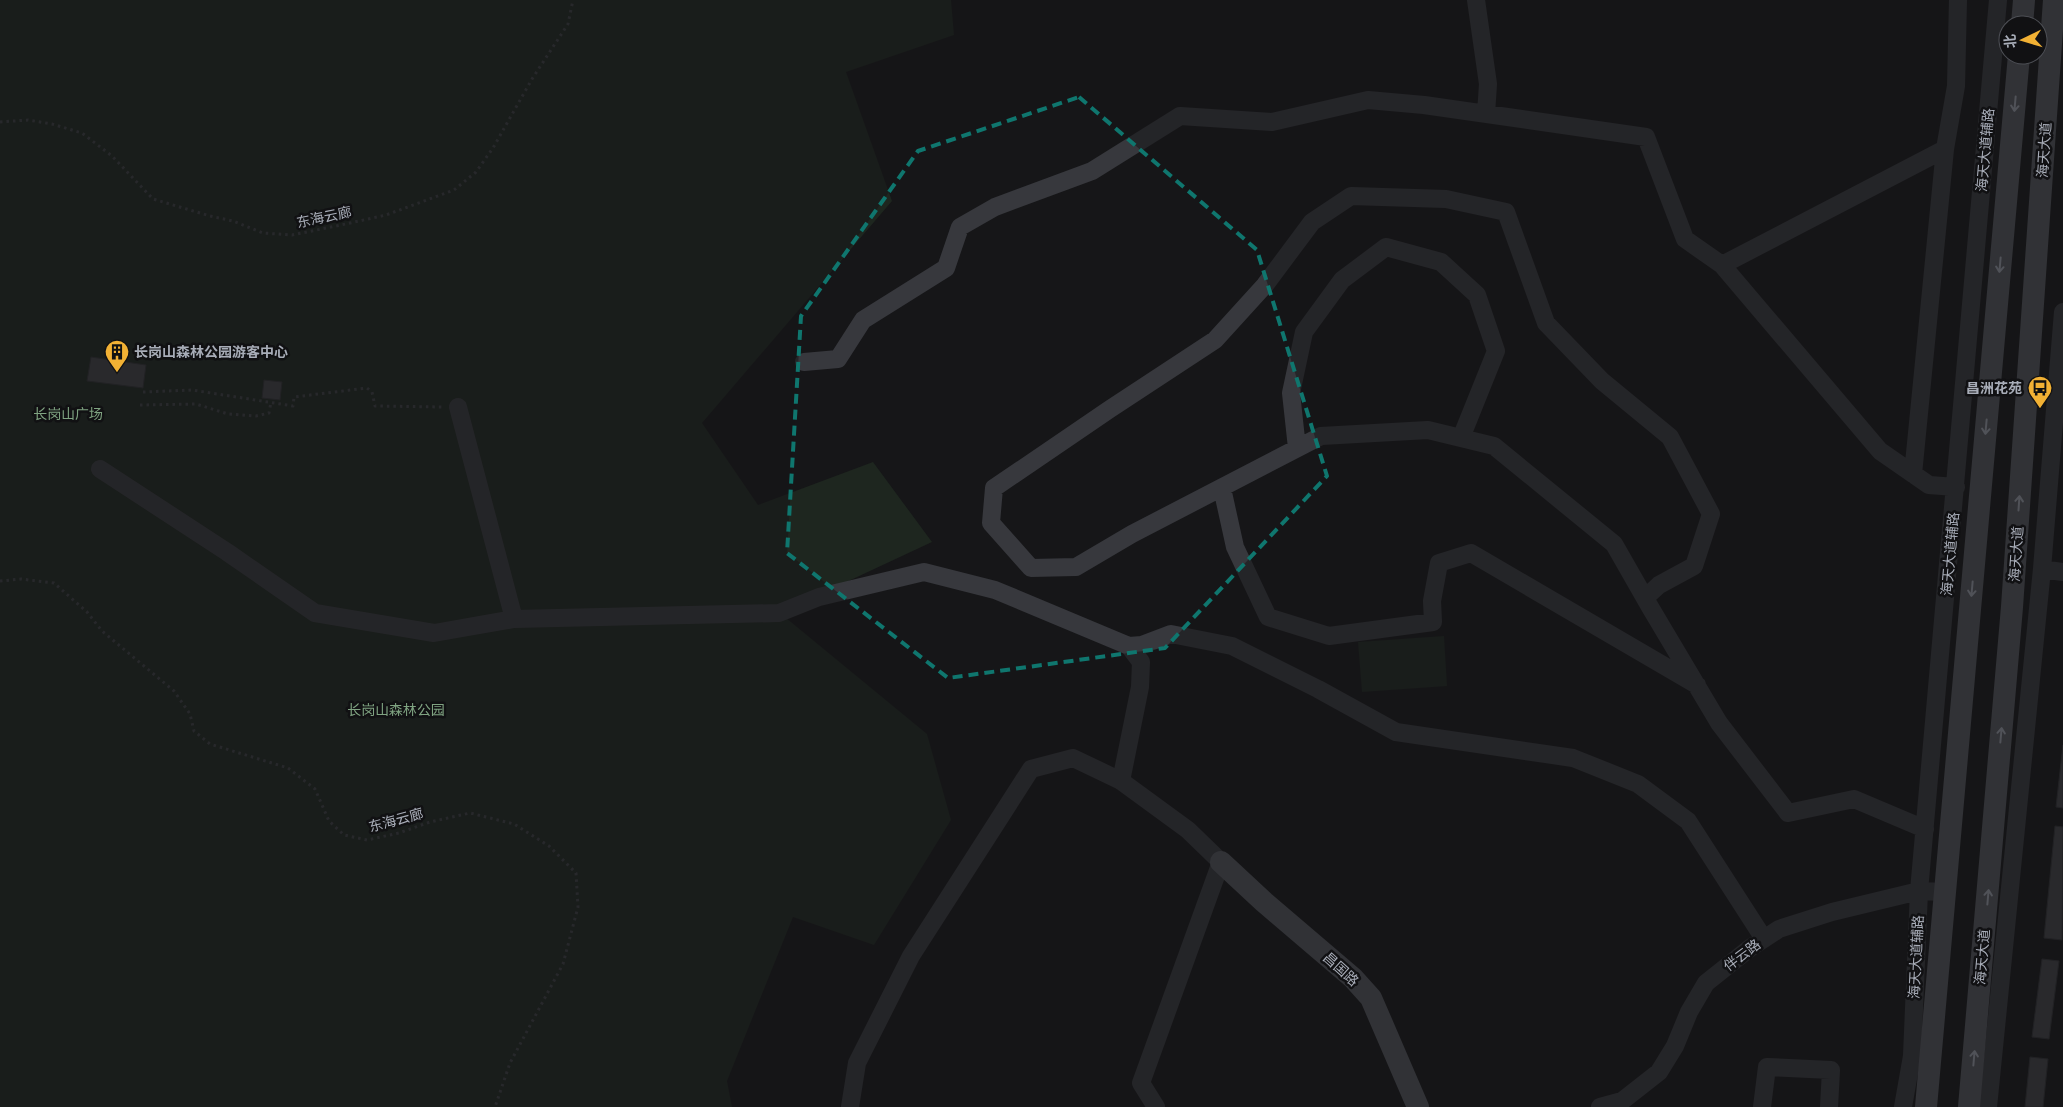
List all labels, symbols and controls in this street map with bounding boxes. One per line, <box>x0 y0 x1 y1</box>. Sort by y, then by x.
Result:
north arrow <box>1998 15 2048 65</box>
text: 北 <box>2000 33 2020 49</box>
one-way arrow <box>2010 95 2019 111</box>
street label: 海天大道辅路 <box>1972 107 1998 193</box>
street label: 海天大道 <box>2033 121 2055 179</box>
street label: 东海云廊 <box>295 202 353 232</box>
one-way arrow <box>1996 257 2005 273</box>
building icon: 长岗山森林公园游客中心 <box>104 339 130 373</box>
place label: 长岗山森林公园游客中心 <box>134 343 288 361</box>
bus stop icon: 昌洲花苑 <box>2027 375 2053 409</box>
place label: 昌洲花苑 <box>1966 379 2022 397</box>
park label: 长岗山广场 <box>33 405 103 423</box>
one-way arrow <box>1981 419 1991 435</box>
one-way arrow <box>2015 495 2024 511</box>
street label: 海天大道辅路 <box>1937 511 1963 597</box>
street label: 海天大道 <box>2005 525 2027 583</box>
one-way arrow <box>1967 581 1976 597</box>
park label: 长岗山森林公园 <box>347 701 445 719</box>
one-way arrow <box>1997 727 2006 743</box>
street label: 东海云廊 <box>367 804 425 836</box>
one-way arrow <box>1983 889 1992 905</box>
street label: 海天大道辅路 <box>1905 915 1927 999</box>
street label: 海天大道 <box>1971 928 1993 986</box>
street label: 伴云路 <box>1720 935 1764 975</box>
street label: 昌国路 <box>1319 948 1363 990</box>
one-way arrow <box>1969 1051 1979 1067</box>

